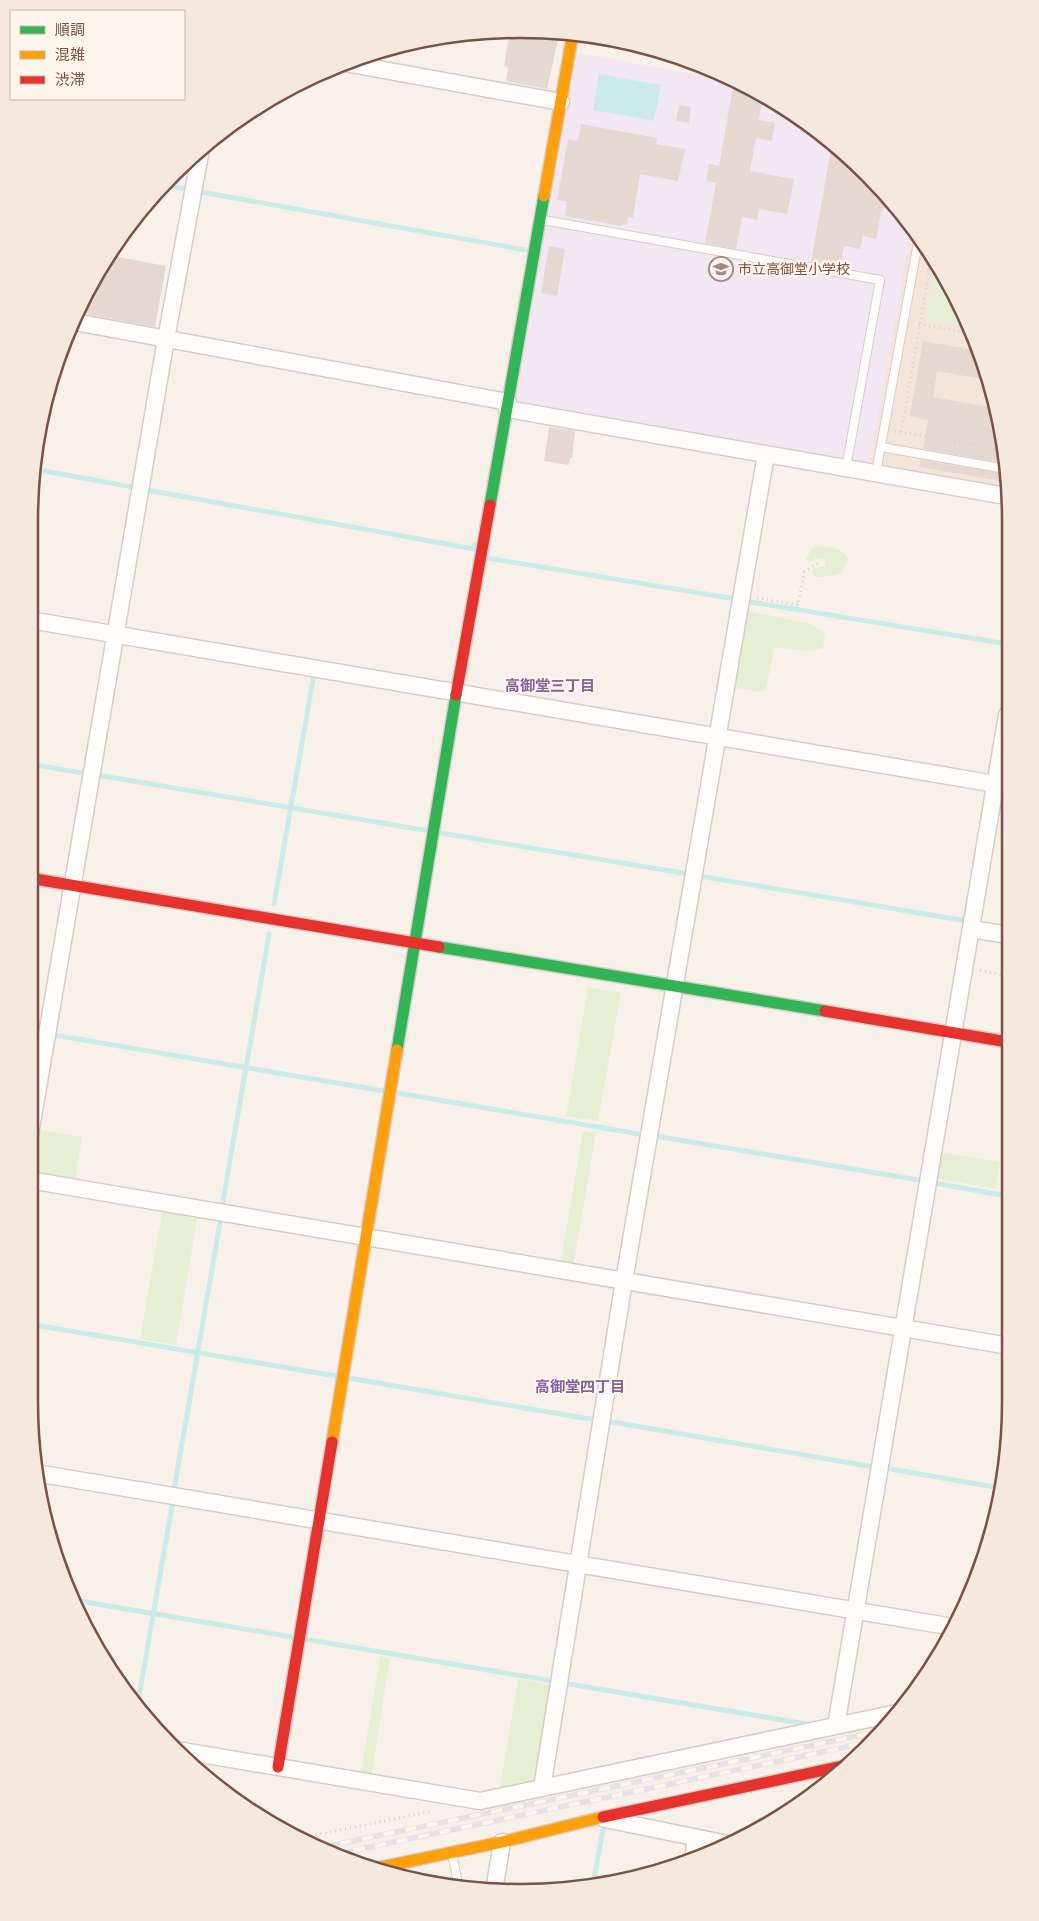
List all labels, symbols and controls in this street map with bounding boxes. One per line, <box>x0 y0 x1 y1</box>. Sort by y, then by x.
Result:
legend <box>10 10 185 100</box>
text: 順調 <box>55 21 85 39</box>
text: 混雑 <box>55 46 85 64</box>
text: 渋滞 <box>55 71 85 89</box>
school or university icon: 市立高御堂小学校 <box>708 256 734 282</box>
place label: 市立高御堂小学校 <box>738 261 850 278</box>
district label: 高御堂三丁目 <box>505 677 595 695</box>
district label: 高御堂四丁目 <box>535 1378 625 1396</box>

